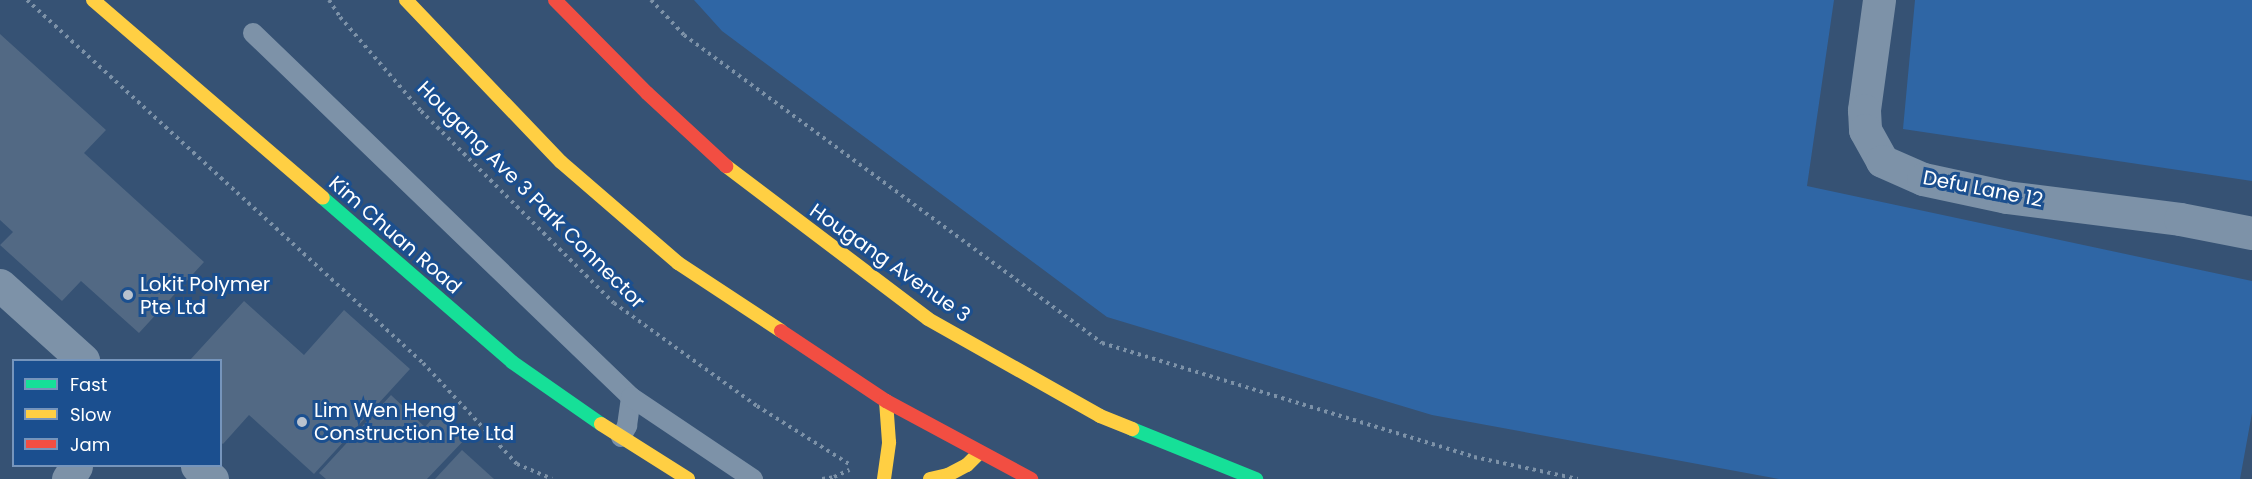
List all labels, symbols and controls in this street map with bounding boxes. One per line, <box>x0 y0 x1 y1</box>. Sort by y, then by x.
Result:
street label: Hougang Ave 3 Park Connector <box>412 76 650 314</box>
street label: Defu Lane 12 <box>1921 166 2045 212</box>
street label: Kim Chuan Road <box>324 171 466 299</box>
street label: Hougang Avenue 3 <box>805 199 975 327</box>
place label: Lokit Polymer Pte Ltd <box>140 272 270 319</box>
marker: Lokit Polymer Pte Ltd <box>121 288 135 302</box>
legend <box>12 359 222 467</box>
text: Fast <box>70 372 107 397</box>
place label: Lim Wen Heng Construction Pte Ltd <box>314 398 514 445</box>
text: Slow <box>70 402 111 427</box>
marker: Lim Wen Heng Construction Pte Ltd <box>295 415 309 429</box>
text: Jam <box>70 432 110 457</box>

